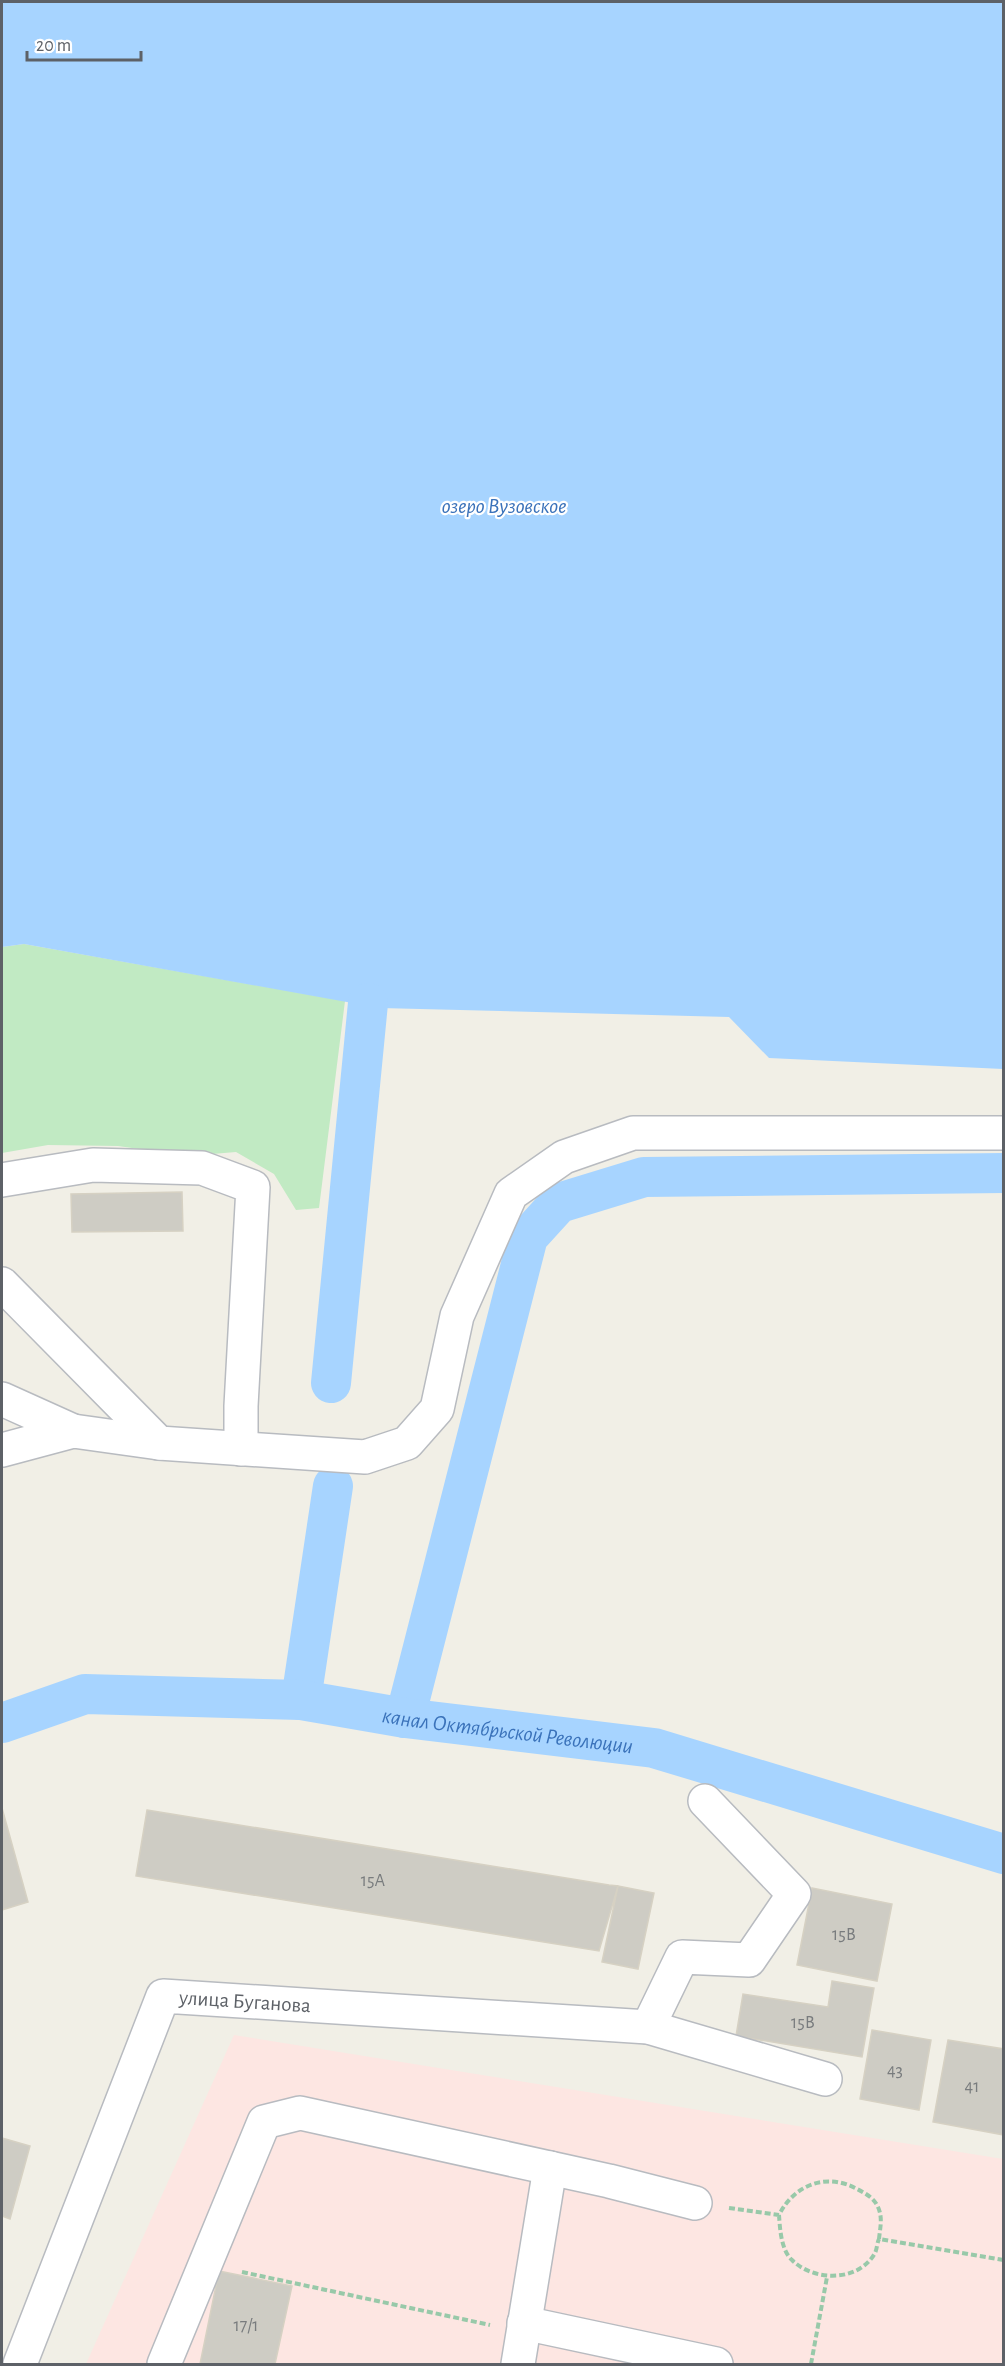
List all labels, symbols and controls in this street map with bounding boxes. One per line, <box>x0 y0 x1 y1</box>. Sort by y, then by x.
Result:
scale bar <box>27 24 141 62</box>
text: 20 m <box>36 37 71 55</box>
water label: озеро Вузовское <box>442 495 566 518</box>
water label: канал Октябрьской Революции <box>381 1704 634 1757</box>
house number: 15А <box>361 1872 386 1890</box>
house number: 15В <box>832 1926 856 1944</box>
street label: улица Буганова <box>178 1987 312 2016</box>
house number: 15В <box>791 2014 815 2032</box>
house number: 43 <box>887 2062 903 2080</box>
house number: 41 <box>965 2078 979 2096</box>
house number: 17/1 <box>233 2317 259 2335</box>

